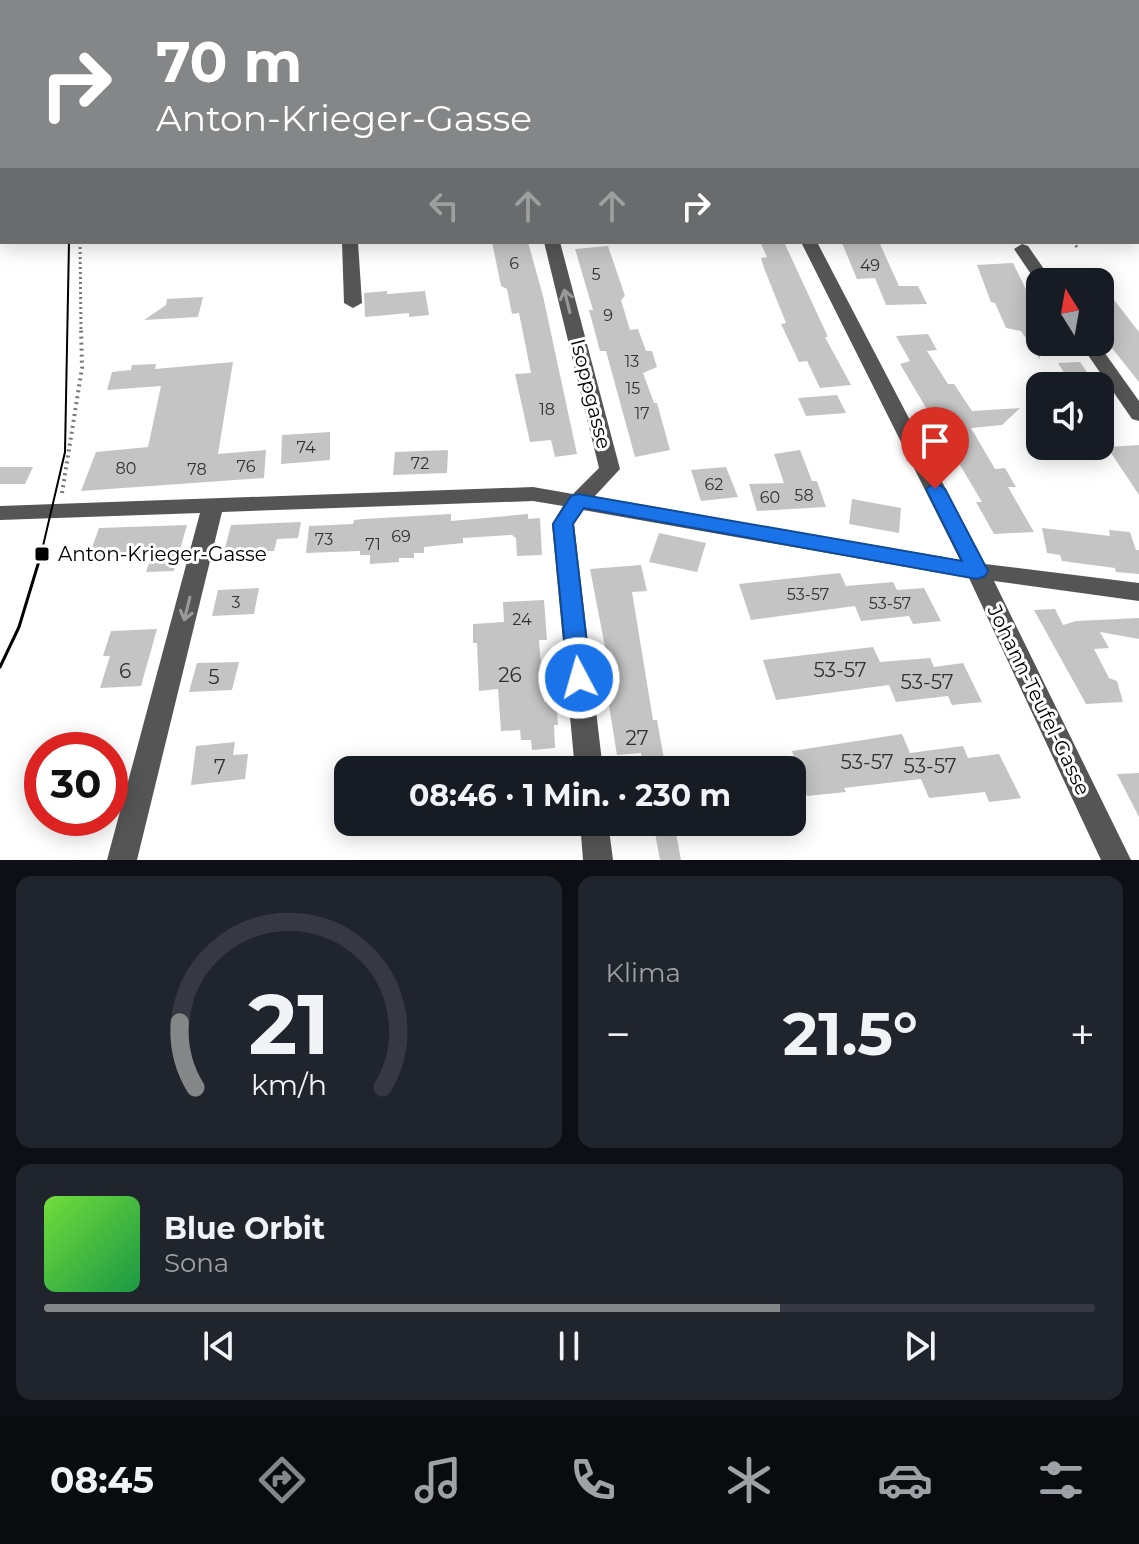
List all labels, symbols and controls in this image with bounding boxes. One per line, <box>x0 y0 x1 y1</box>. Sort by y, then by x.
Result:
text: 70 m <box>156 28 302 96</box>
icon: right <box>24 32 128 136</box>
text: Anton-Krieger-Gasse <box>156 96 532 140</box>
icon: left <box>422 184 466 228</box>
icon: ahead <box>506 184 550 228</box>
icon: ahead <box>590 184 634 228</box>
icon: right <box>674 184 718 228</box>
house number: 6 <box>509 254 519 273</box>
house number: 49 <box>860 256 880 275</box>
house number: 5 <box>591 265 601 284</box>
north arrow <box>1026 268 1114 356</box>
map controls <box>1026 268 1114 460</box>
one-way arrow <box>558 289 573 315</box>
house number: 9 <box>603 306 613 325</box>
street label: Isoppgasse <box>566 336 616 452</box>
house number: 13 <box>625 352 639 371</box>
button: sound <box>1026 372 1114 460</box>
house number: 15 <box>626 379 640 398</box>
house number: 18 <box>539 400 555 419</box>
house number: 17 <box>634 404 650 423</box>
pin <box>901 407 969 489</box>
icon: arrive <box>913 419 957 463</box>
house number: 74 <box>297 438 316 457</box>
house number: 72 <box>411 454 429 473</box>
house number: 76 <box>237 457 256 476</box>
house number: 80 <box>116 459 136 478</box>
house number: 78 <box>187 460 207 479</box>
house number: 62 <box>705 475 723 494</box>
house number: 58 <box>794 486 814 505</box>
house number: 60 <box>760 488 780 507</box>
house number: 69 <box>391 527 411 546</box>
house number: 73 <box>315 530 333 549</box>
house number: 71 <box>365 535 381 554</box>
place label: Anton-Krieger-Gasse <box>58 542 267 566</box>
marker: Anton-Krieger-Gasse <box>33 545 51 563</box>
house number: 53-57 <box>787 585 829 604</box>
house number: 3 <box>231 593 241 612</box>
house number: 53-57 <box>869 594 911 613</box>
one-way arrow <box>178 596 193 621</box>
street label: Johann-Teufel-Gasse <box>982 600 1095 799</box>
house number: 24 <box>512 610 532 629</box>
position arrow <box>537 636 621 720</box>
house number: 53-57 <box>814 658 866 682</box>
house number: 6 <box>119 659 131 683</box>
house number: 26 <box>498 663 522 687</box>
house number: 5 <box>208 665 220 689</box>
house number: 53-57 <box>901 670 953 694</box>
house number: 27 <box>625 726 649 750</box>
speed limit sign: 30 <box>24 732 128 836</box>
house number: 53-57 <box>841 750 893 774</box>
house number: 53-57 <box>904 754 956 778</box>
house number: 7 <box>214 755 226 779</box>
text: 08:46 · 1 Min. · 230 m <box>409 777 731 814</box>
text: Klima <box>606 957 681 989</box>
text: 21 <box>248 973 330 1075</box>
text: 21.5° <box>783 997 918 1070</box>
text: − <box>606 1007 631 1061</box>
text: + <box>1070 1007 1095 1061</box>
text: km/h <box>251 1067 327 1102</box>
text: Blue Orbit <box>164 1210 325 1247</box>
text: Sona <box>164 1247 229 1279</box>
icon: previous <box>197 1324 241 1368</box>
icon: pause <box>547 1324 591 1368</box>
icon: next <box>898 1324 942 1368</box>
icon: directions <box>254 1452 310 1508</box>
icon: music <box>410 1452 466 1508</box>
icon: phone <box>565 1452 621 1508</box>
icon: climate <box>721 1452 777 1508</box>
icon: car <box>877 1452 933 1508</box>
icon: filters <box>1033 1452 1089 1508</box>
text: 08:45 <box>50 1458 154 1502</box>

